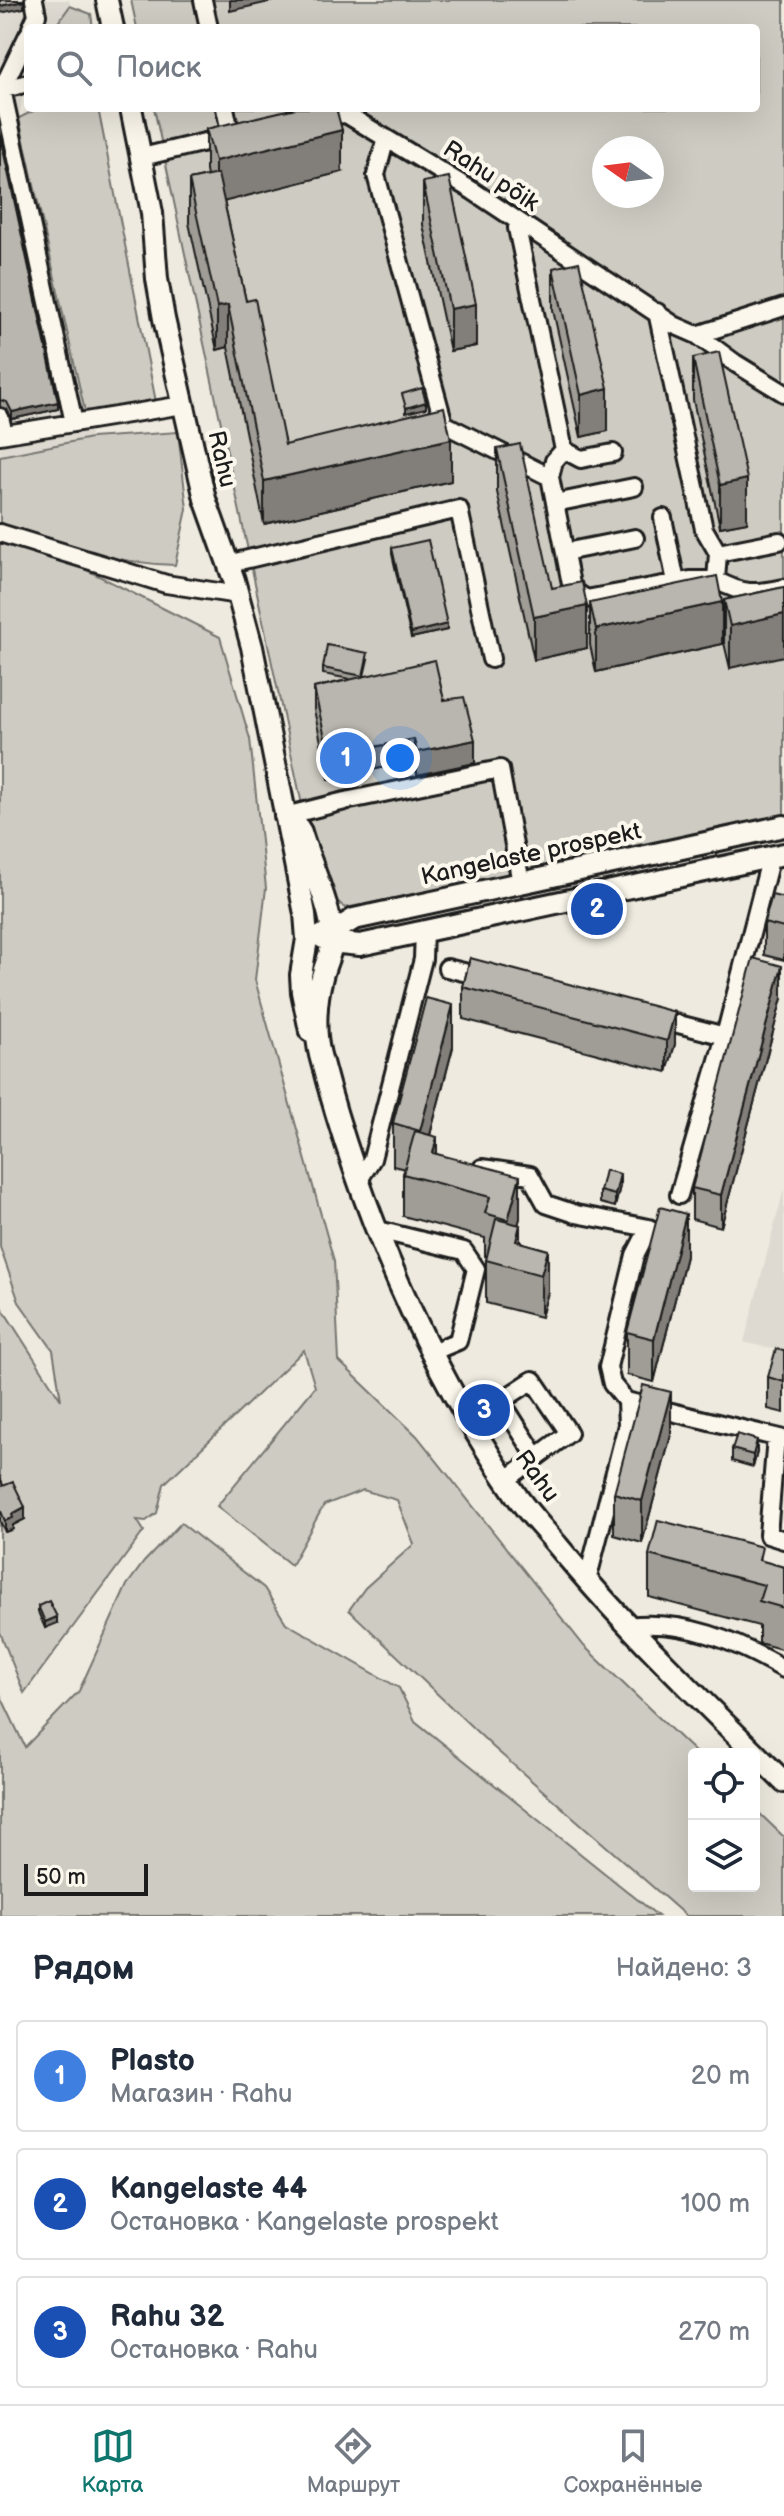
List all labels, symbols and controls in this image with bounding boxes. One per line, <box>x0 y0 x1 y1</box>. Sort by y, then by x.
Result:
search box <box>24 24 760 112</box>
icon: search <box>52 46 96 90</box>
text: Поиск <box>116 50 202 86</box>
street label: Rahu põik <box>438 134 545 218</box>
north arrow <box>592 136 664 208</box>
street label: Rahu <box>201 428 243 490</box>
pin: 1 <box>320 728 372 788</box>
your location <box>380 738 420 778</box>
street label: Kangelaste prospekt <box>418 816 644 891</box>
pin: 2 <box>571 879 623 939</box>
pin: 3 <box>458 1380 510 1440</box>
street label: Rahu <box>508 1444 566 1508</box>
map controls <box>688 1748 760 1892</box>
button: locate <box>688 1748 760 1820</box>
button: layers <box>688 1820 760 1892</box>
scale bar <box>24 1860 148 1896</box>
text: 50 m <box>36 1864 86 1891</box>
text: Рядом <box>32 1948 134 1989</box>
text: Найдено: 3 <box>616 1953 752 1984</box>
text: Plasto <box>110 2043 195 2079</box>
text: 1 <box>55 2061 65 2092</box>
text: 20 m <box>691 2061 750 2092</box>
text: Магазин · Rahu <box>110 2079 293 2110</box>
text: Kangelaste 44 <box>110 2171 307 2207</box>
text: 2 <box>52 2189 68 2220</box>
text: 100 m <box>681 2189 750 2220</box>
text: Остановка · Kangelaste prospekt <box>110 2207 499 2238</box>
text: Rahu 32 <box>110 2299 224 2335</box>
text: 3 <box>52 2317 68 2348</box>
text: 270 m <box>678 2317 750 2348</box>
text: Остановка · Rahu <box>110 2335 318 2366</box>
tab: Карта <box>82 2424 144 2499</box>
tab: Маршрут <box>307 2424 400 2499</box>
tab: Сохранённые <box>563 2424 702 2499</box>

